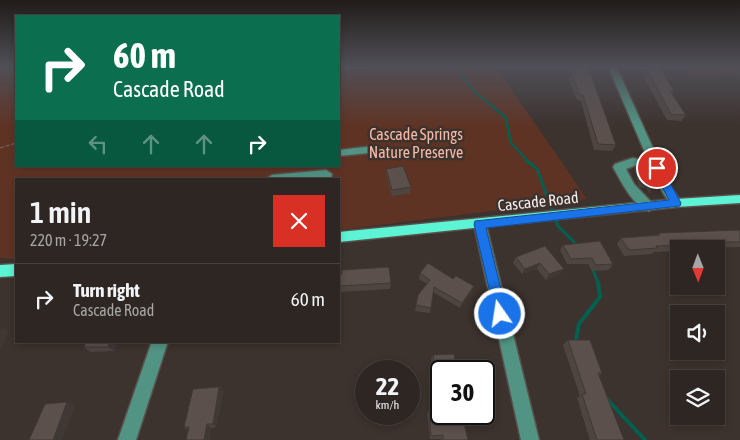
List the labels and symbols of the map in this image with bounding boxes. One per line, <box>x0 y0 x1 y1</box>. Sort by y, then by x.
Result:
park label: Cascade Springs Nature Preserve <box>369 125 463 161</box>
pin <box>636 147 678 189</box>
street label: Cascade Road <box>497 188 579 214</box>
north arrow <box>670 240 725 295</box>
position arrow <box>473 287 525 339</box>
speed limit sign: 30 <box>430 360 495 425</box>

